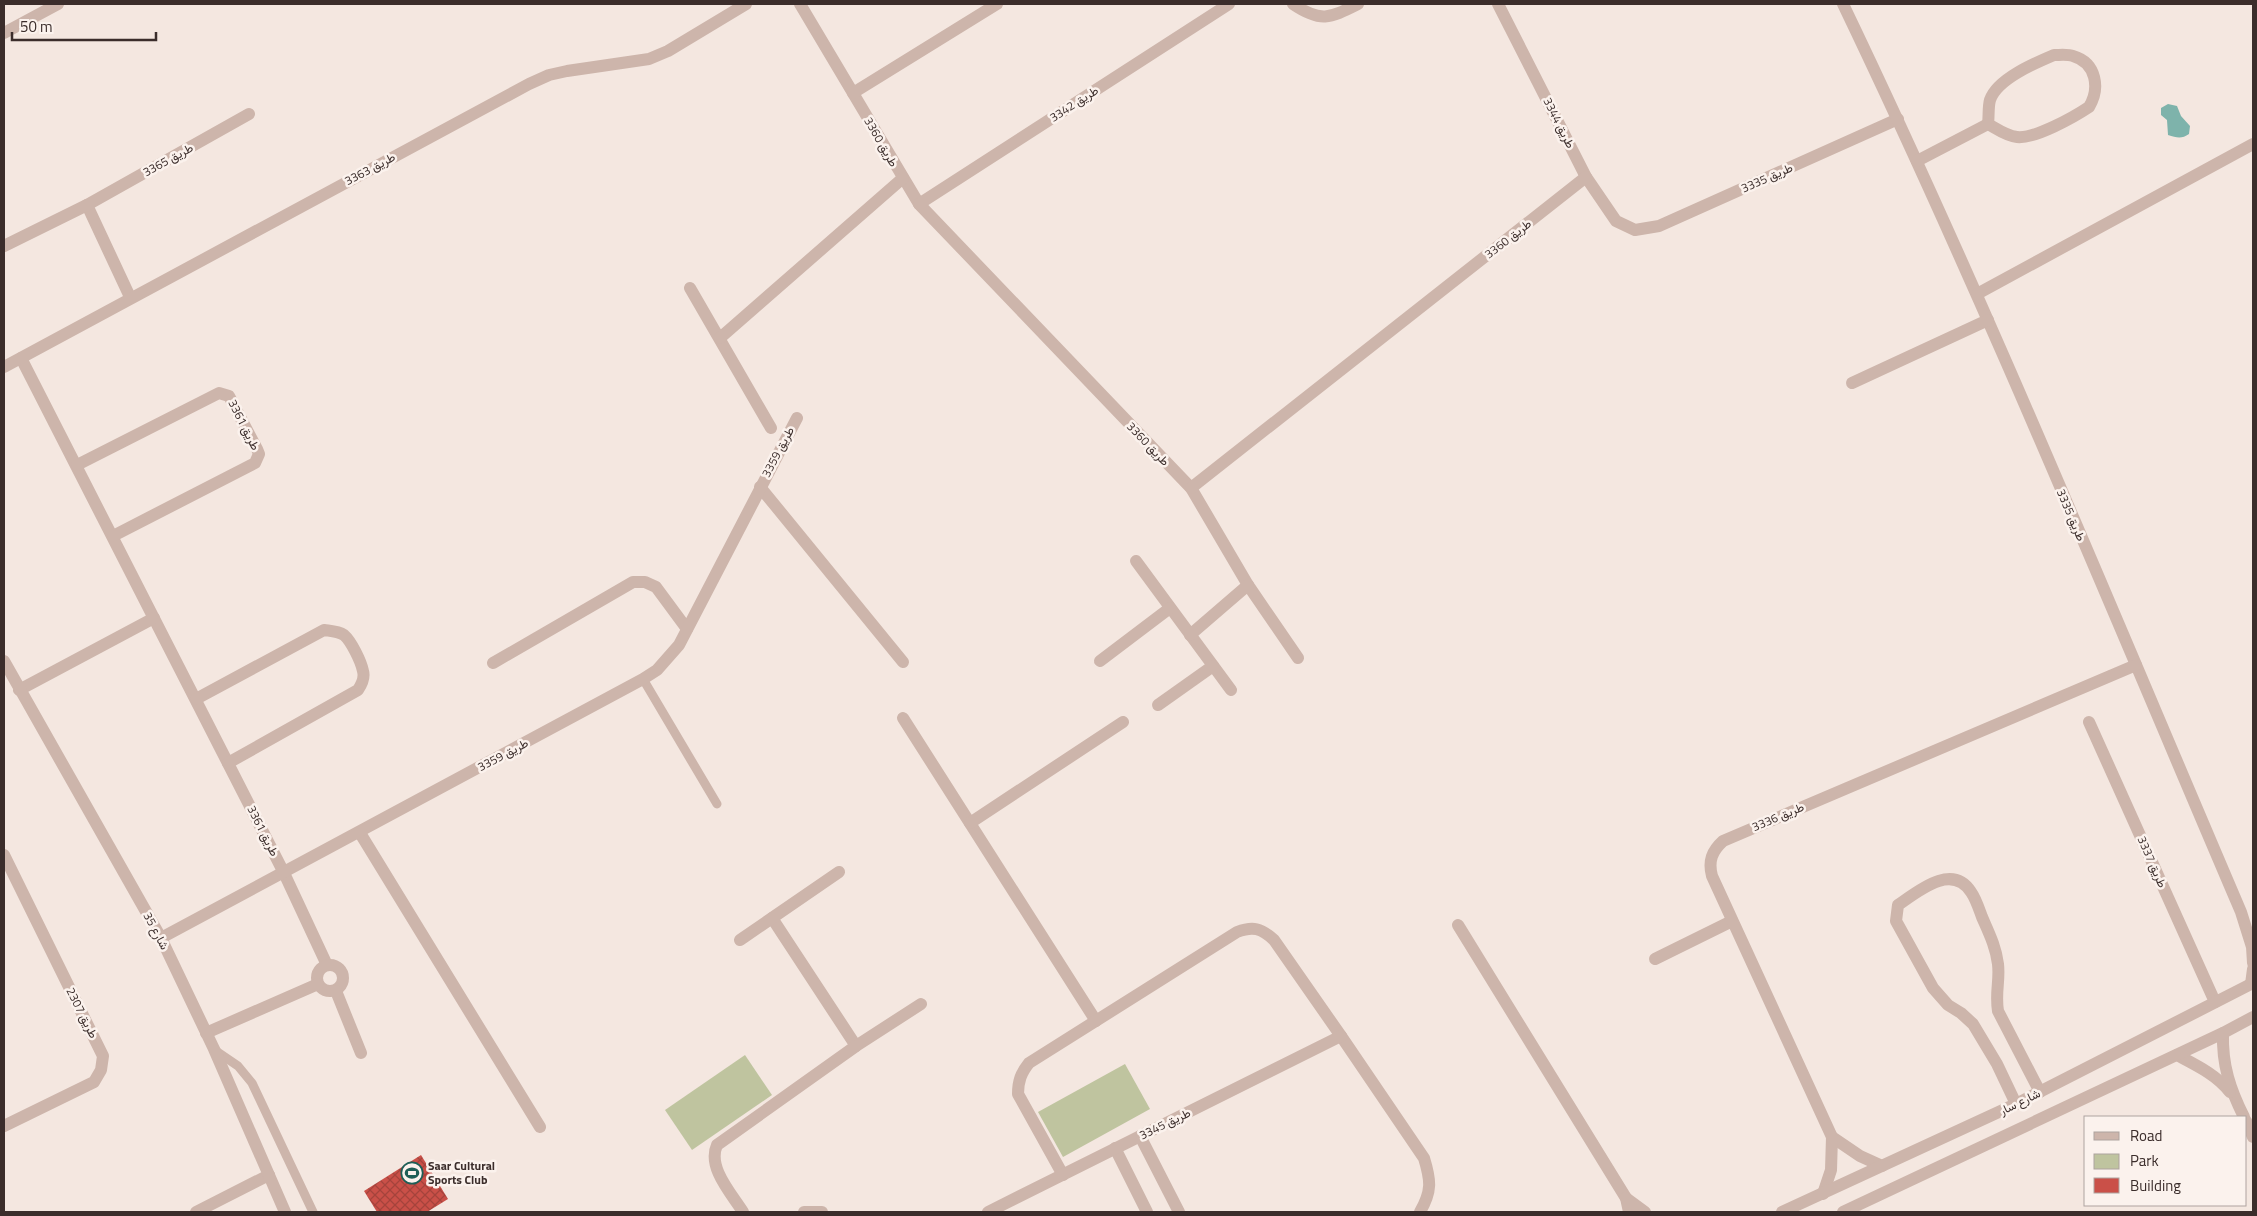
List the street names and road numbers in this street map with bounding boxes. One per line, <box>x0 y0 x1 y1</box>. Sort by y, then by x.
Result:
street label: طريق 3342 <box>1045 81 1102 127</box>
street label: طريق 3344 <box>1538 94 1580 152</box>
street label: طريق 3360 <box>859 113 903 170</box>
street label: طريق 3365 <box>139 138 197 181</box>
street label: طريق 3363 <box>341 147 399 190</box>
street label: طريق 3335 <box>1738 158 1796 197</box>
street label: طريق 3360 <box>1480 214 1535 263</box>
street label: طريق 3361 <box>223 396 265 454</box>
street label: طريق 3360 <box>1122 417 1174 470</box>
street label: طريق 3359 <box>756 423 799 480</box>
street label: طريق 3335 <box>2052 486 2091 544</box>
street label: طريق 3359 <box>474 733 532 776</box>
street label: طريق 3336 <box>1749 797 1807 836</box>
street label: طريق 3361 <box>242 802 284 860</box>
street label: طريق 3337 <box>2133 833 2172 891</box>
street label: شارع 35 <box>139 909 174 953</box>
street label: طريق 2307 <box>61 984 103 1042</box>
street label: شارع سار <box>1995 1083 2043 1120</box>
street label: طريق 3345 <box>1136 1103 1194 1144</box>

